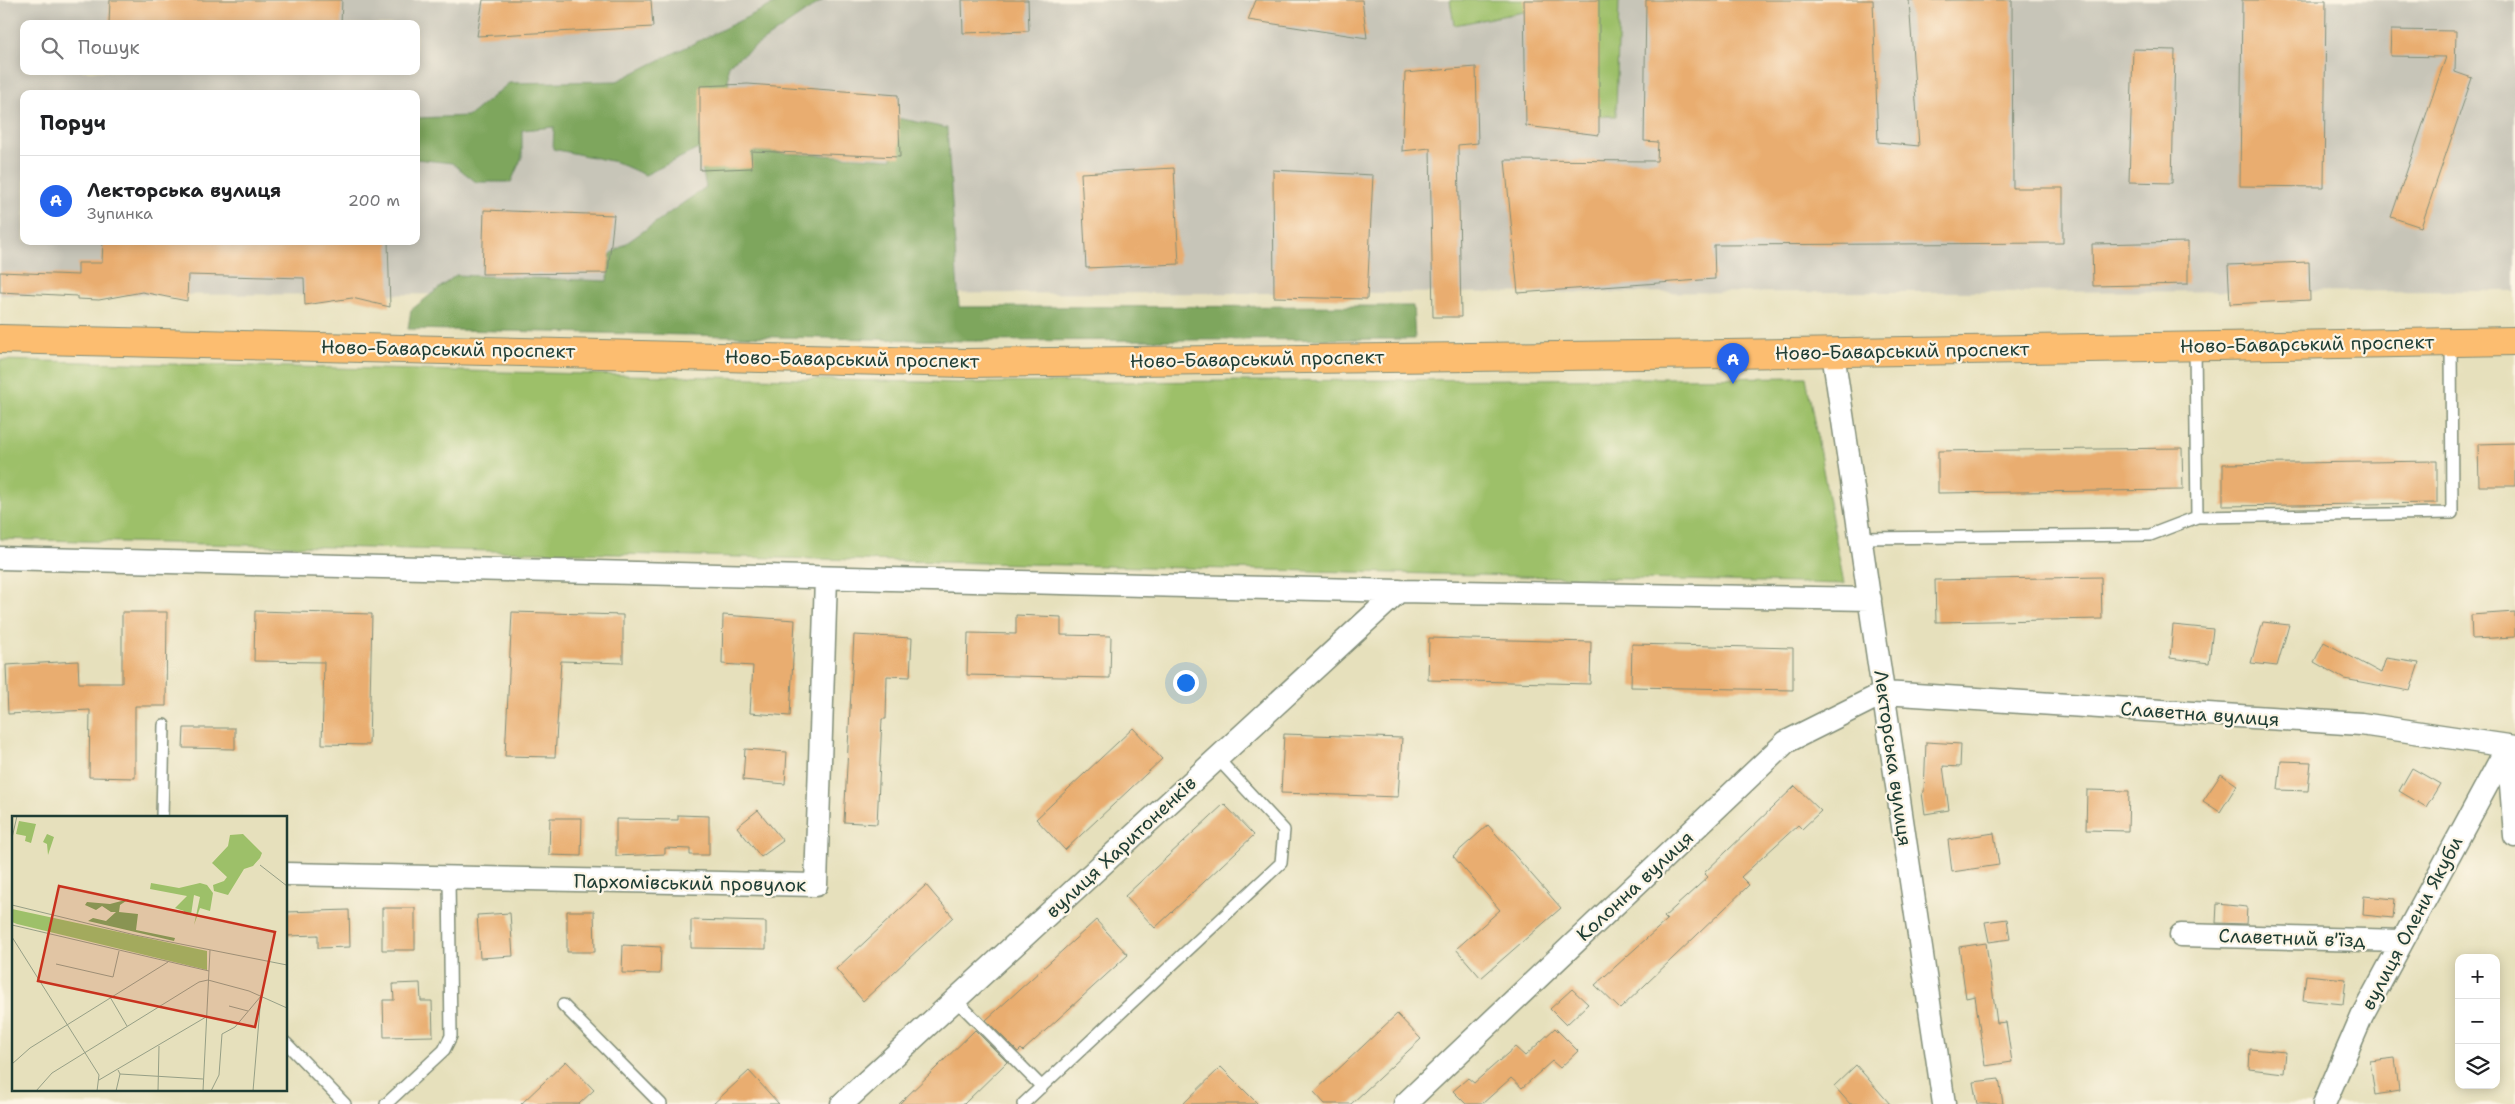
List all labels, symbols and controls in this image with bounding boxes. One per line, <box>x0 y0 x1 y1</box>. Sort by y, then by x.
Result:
search box <box>20 20 420 75</box>
icon: search <box>38 34 66 62</box>
text: Пошук <box>78 35 140 60</box>
text: Поруч <box>40 109 106 137</box>
text: Лекторська вулиця <box>87 178 281 203</box>
text: A <box>50 190 62 211</box>
text: 200 m <box>348 190 400 211</box>
text: Зупинка <box>87 203 153 224</box>
street label: Ново-Баварський проспект <box>2180 329 2435 359</box>
street label: Ново-Баварський проспект <box>321 334 576 364</box>
street label: Ново-Баварський проспект <box>1775 336 2030 366</box>
pin: A <box>1717 343 1749 384</box>
street label: Ново-Баварський проспект <box>725 344 980 374</box>
street label: Ново-Баварський проспект <box>1130 344 1385 374</box>
street label: Лекторська вулиця <box>1868 668 1918 848</box>
your location <box>1173 670 1199 696</box>
street label: Славетна вулиця <box>2120 696 2280 732</box>
street label: вулиця Харитоненків <box>1040 771 1202 923</box>
inset map <box>12 816 288 1092</box>
street label: Колонна вулиця <box>1571 825 1699 947</box>
street label: вулиця Олени Якуби <box>2356 832 2468 1014</box>
street label: Пархомівський провулок <box>574 868 806 898</box>
street label: Славетний в'їзд <box>2218 923 2366 953</box>
map controls <box>2455 954 2500 1089</box>
button: + <box>2455 954 2500 999</box>
button: − <box>2455 999 2500 1044</box>
button: layers <box>2455 1044 2500 1089</box>

